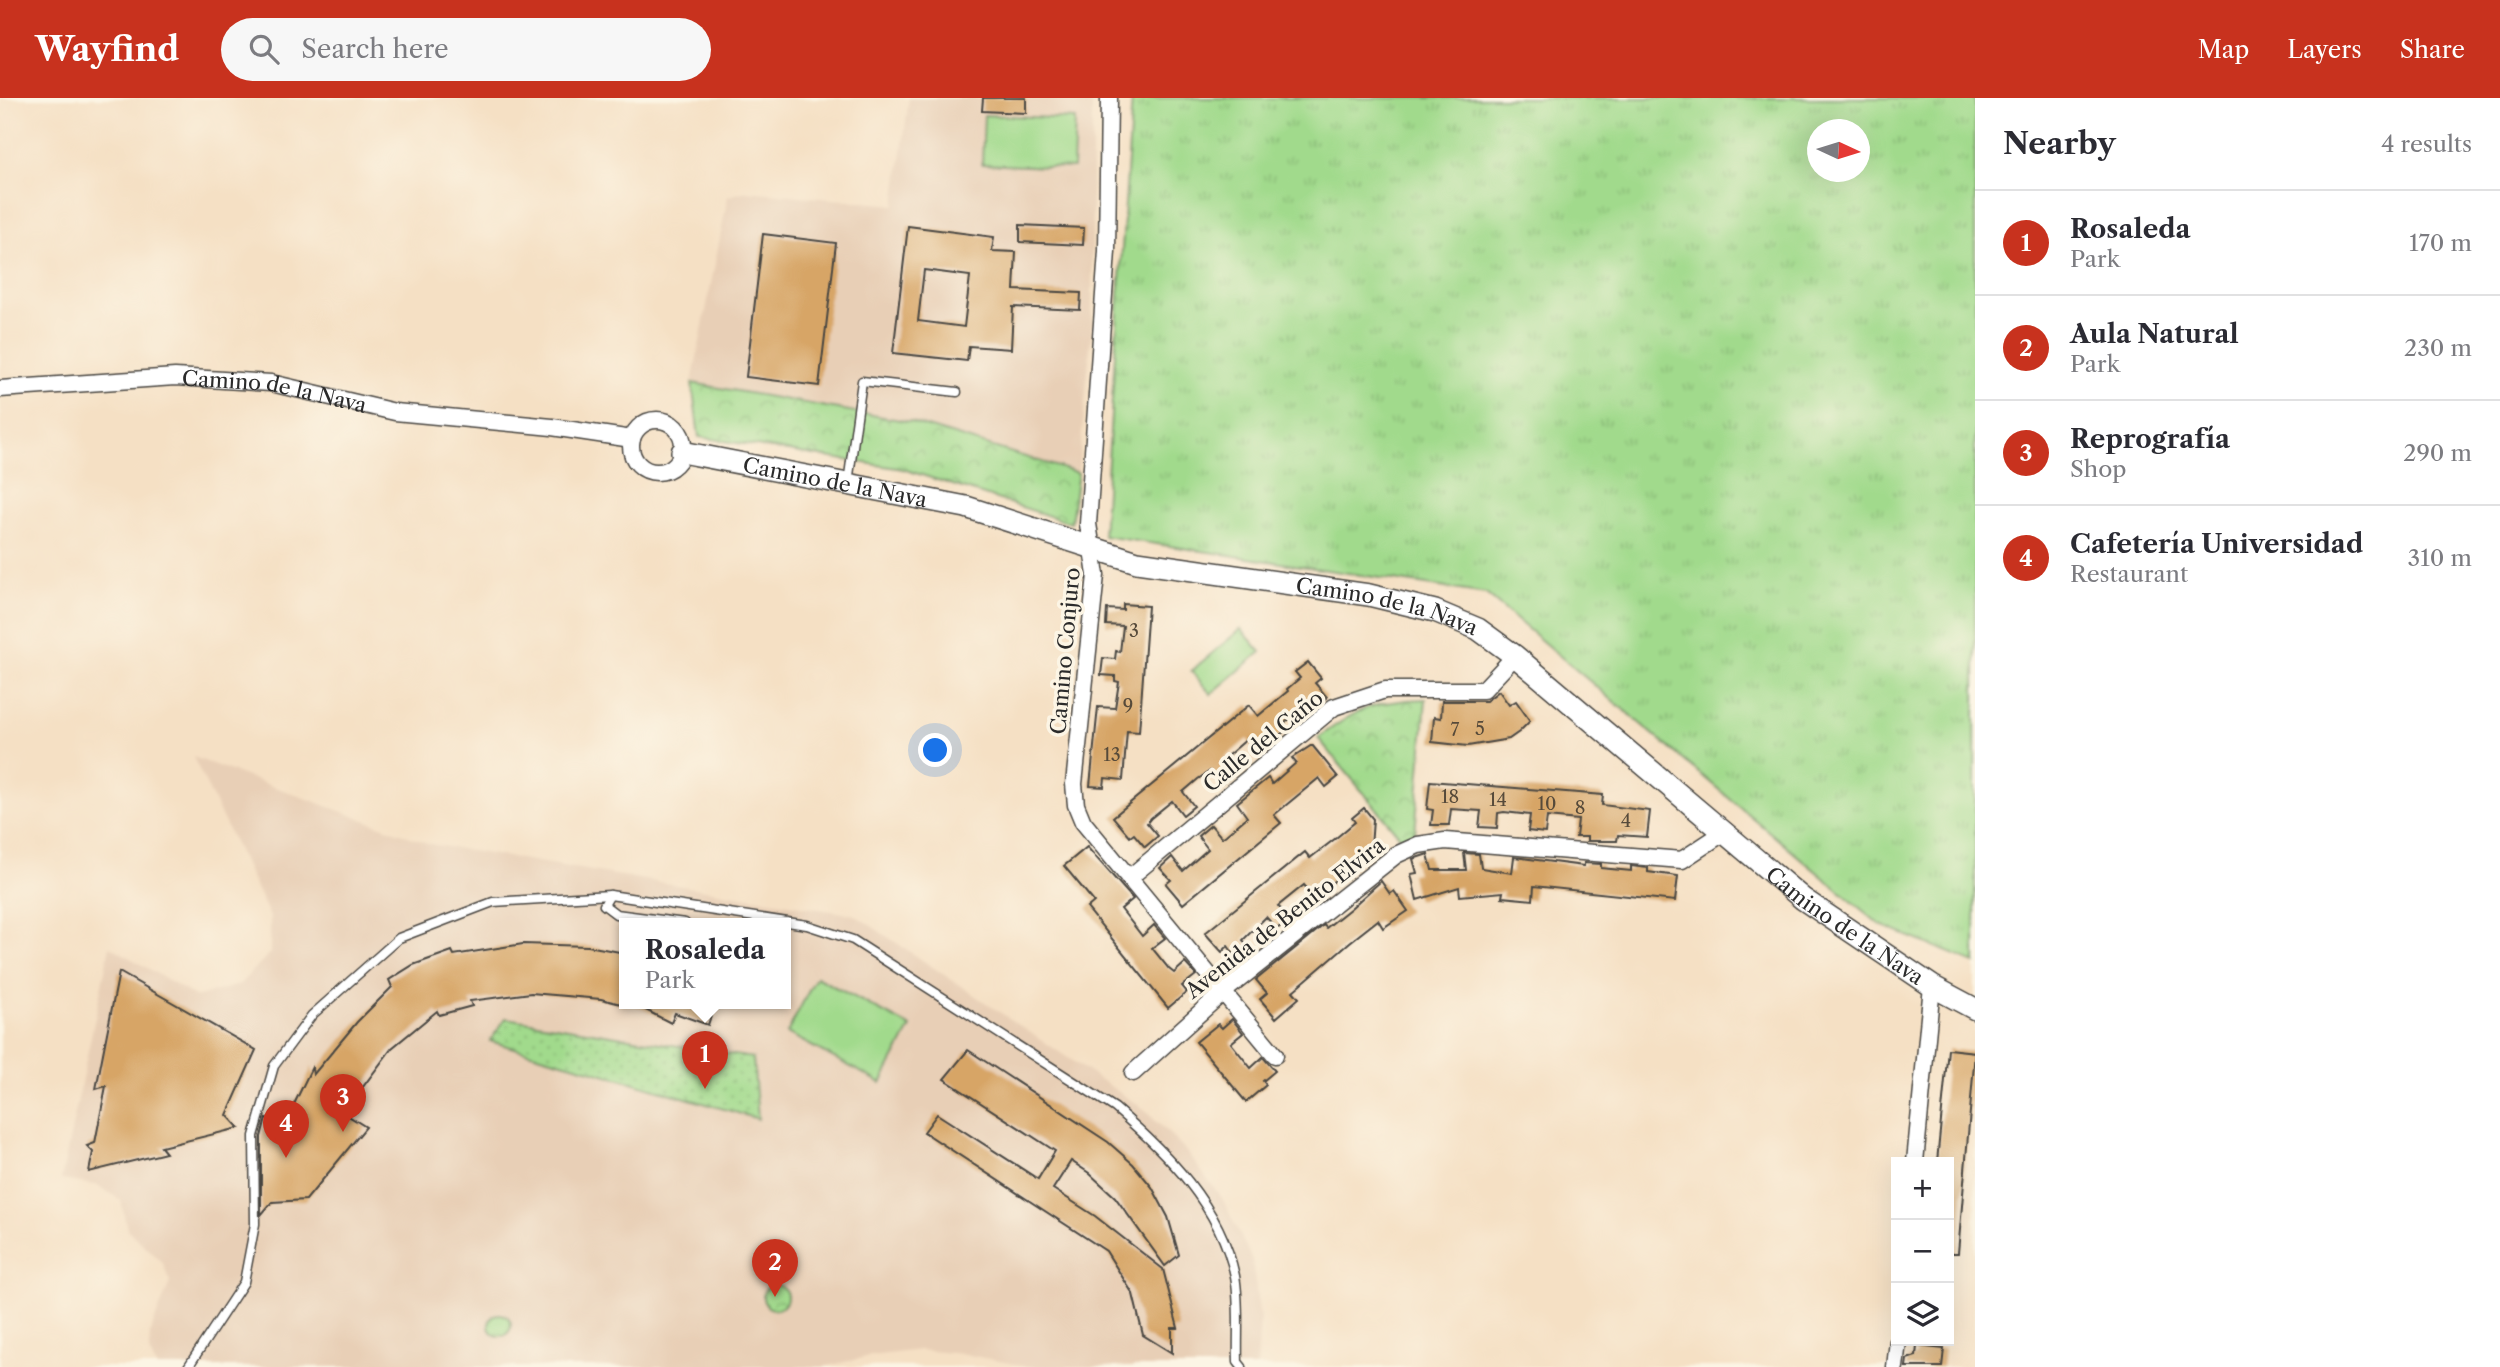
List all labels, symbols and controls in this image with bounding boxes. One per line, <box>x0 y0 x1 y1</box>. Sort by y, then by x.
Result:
search box <box>221 18 711 81</box>
text: Wayfind <box>35 29 179 70</box>
icon: search <box>245 30 283 68</box>
text: Search here <box>301 33 449 65</box>
text: Map <box>2198 35 2249 64</box>
text: Layers <box>2287 35 2362 64</box>
text: Share <box>2400 35 2465 64</box>
north arrow <box>1807 119 1870 182</box>
text: Nearby <box>2003 125 2116 162</box>
text: 4 results <box>2381 130 2472 158</box>
text: Rosaleda <box>2070 213 2191 245</box>
text: 1 <box>2021 229 2031 257</box>
text: 170 m <box>2409 229 2472 257</box>
text: Park <box>2070 245 2120 273</box>
text: Aula Natural <box>2070 318 2239 350</box>
text: 2 <box>2019 334 2033 362</box>
text: 230 m <box>2404 334 2472 362</box>
text: Park <box>2070 350 2120 378</box>
street label: Camino de la Nava <box>181 365 370 418</box>
text: Reprografía <box>2070 423 2230 455</box>
text: 3 <box>2020 439 2033 467</box>
text: 290 m <box>2403 439 2472 467</box>
street label: Camino de la Nava <box>741 452 930 512</box>
text: Shop <box>2070 455 2126 483</box>
text: Cafetería Universidad <box>2070 528 2363 560</box>
text: 4 <box>2019 544 2033 572</box>
text: 310 m <box>2408 544 2472 572</box>
text: Restaurant <box>2070 560 2188 588</box>
street label: Camino Conjuro <box>1045 567 1085 735</box>
street label: Camino de la Nava <box>1294 572 1482 640</box>
house number: 3 <box>1129 620 1139 642</box>
street label: Calle del Caño <box>1198 685 1328 797</box>
house number: 9 <box>1123 695 1133 717</box>
house number: 5 <box>1475 718 1485 740</box>
house number: 7 <box>1451 719 1460 741</box>
your location <box>918 733 952 767</box>
house number: 13 <box>1103 744 1121 766</box>
house number: 18 <box>1441 786 1459 808</box>
house number: 14 <box>1489 789 1507 811</box>
house number: 10 <box>1538 793 1556 815</box>
house number: 8 <box>1575 797 1585 819</box>
house number: 4 <box>1621 810 1631 832</box>
street label: Avenida de Benito Elvira <box>1180 832 1390 1004</box>
street label: Camino de la Nava <box>1761 861 1929 990</box>
popup <box>619 918 791 1009</box>
text: Rosaleda <box>645 934 765 966</box>
text: Park <box>645 966 695 994</box>
pin: 1 <box>682 1031 728 1089</box>
pin: 3 <box>320 1074 366 1132</box>
pin: 4 <box>263 1100 309 1158</box>
map controls <box>1891 1157 1954 1346</box>
button: + <box>1891 1157 1954 1220</box>
button: − <box>1891 1220 1954 1283</box>
pin: 2 <box>752 1239 798 1297</box>
button: layers <box>1891 1283 1954 1346</box>

